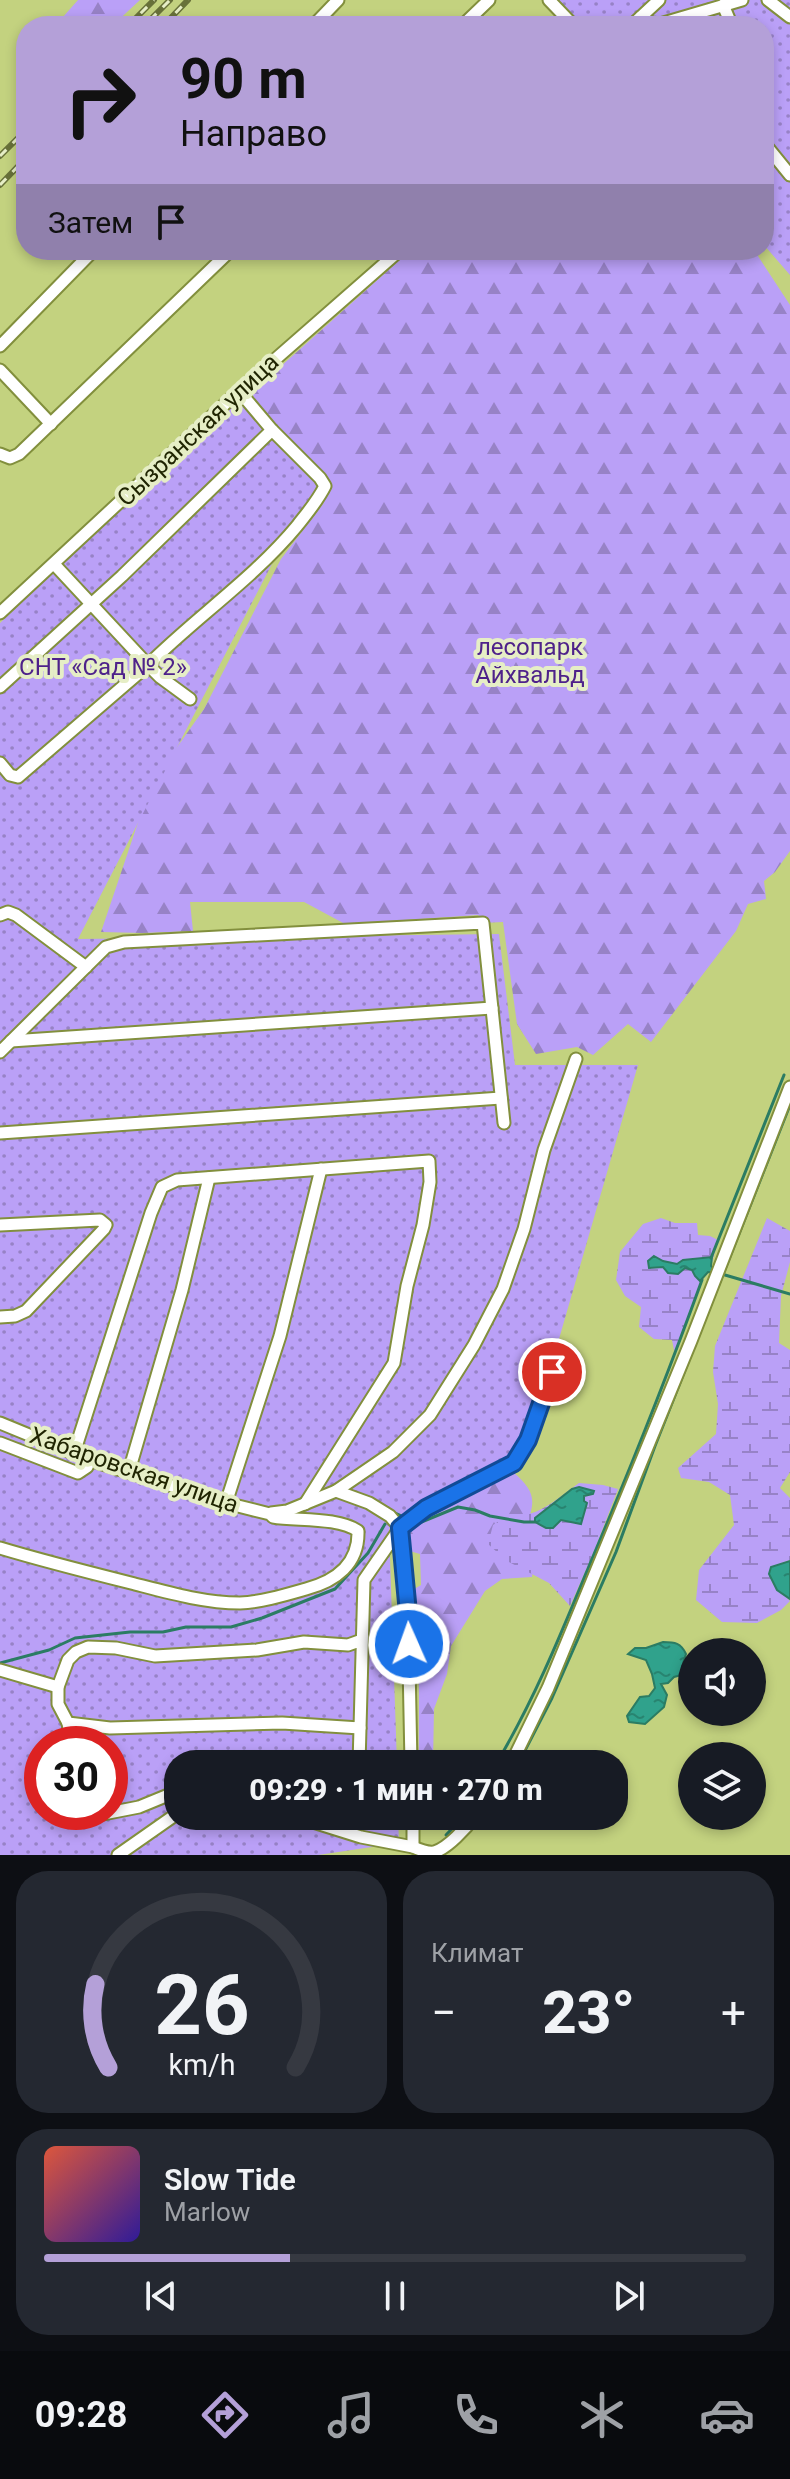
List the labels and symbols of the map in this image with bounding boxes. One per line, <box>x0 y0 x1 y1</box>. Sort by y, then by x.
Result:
street label: Сызранская улица <box>112 348 284 512</box>
park label: лесопарк Айхвальд <box>475 633 585 689</box>
park label: СНТ «Сад № 2» <box>19 653 187 681</box>
pin <box>518 1338 586 1406</box>
street label: Хабаровская улица <box>26 1421 242 1519</box>
position arrow <box>367 1602 451 1686</box>
speed limit sign: 30 <box>24 1726 128 1830</box>

